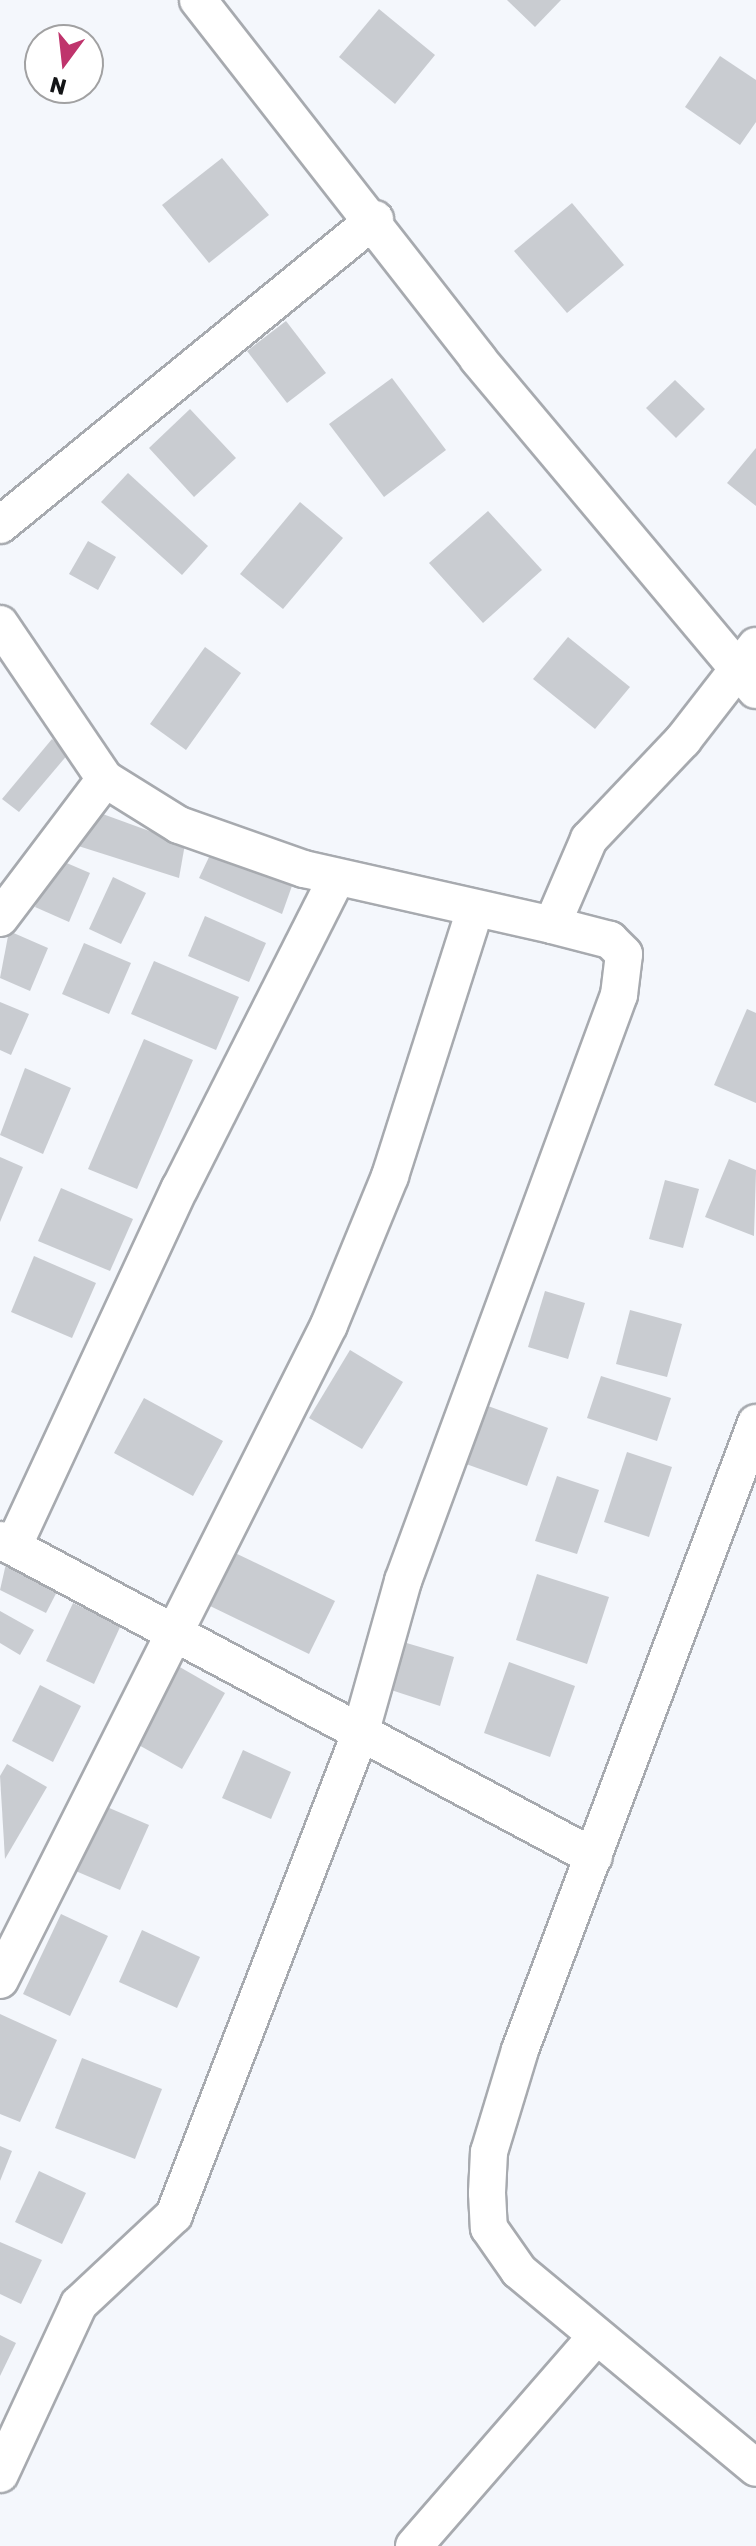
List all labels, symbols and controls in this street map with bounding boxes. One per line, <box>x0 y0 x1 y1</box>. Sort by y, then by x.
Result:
north arrow <box>24 24 104 104</box>
text: N <box>47 71 69 101</box>

